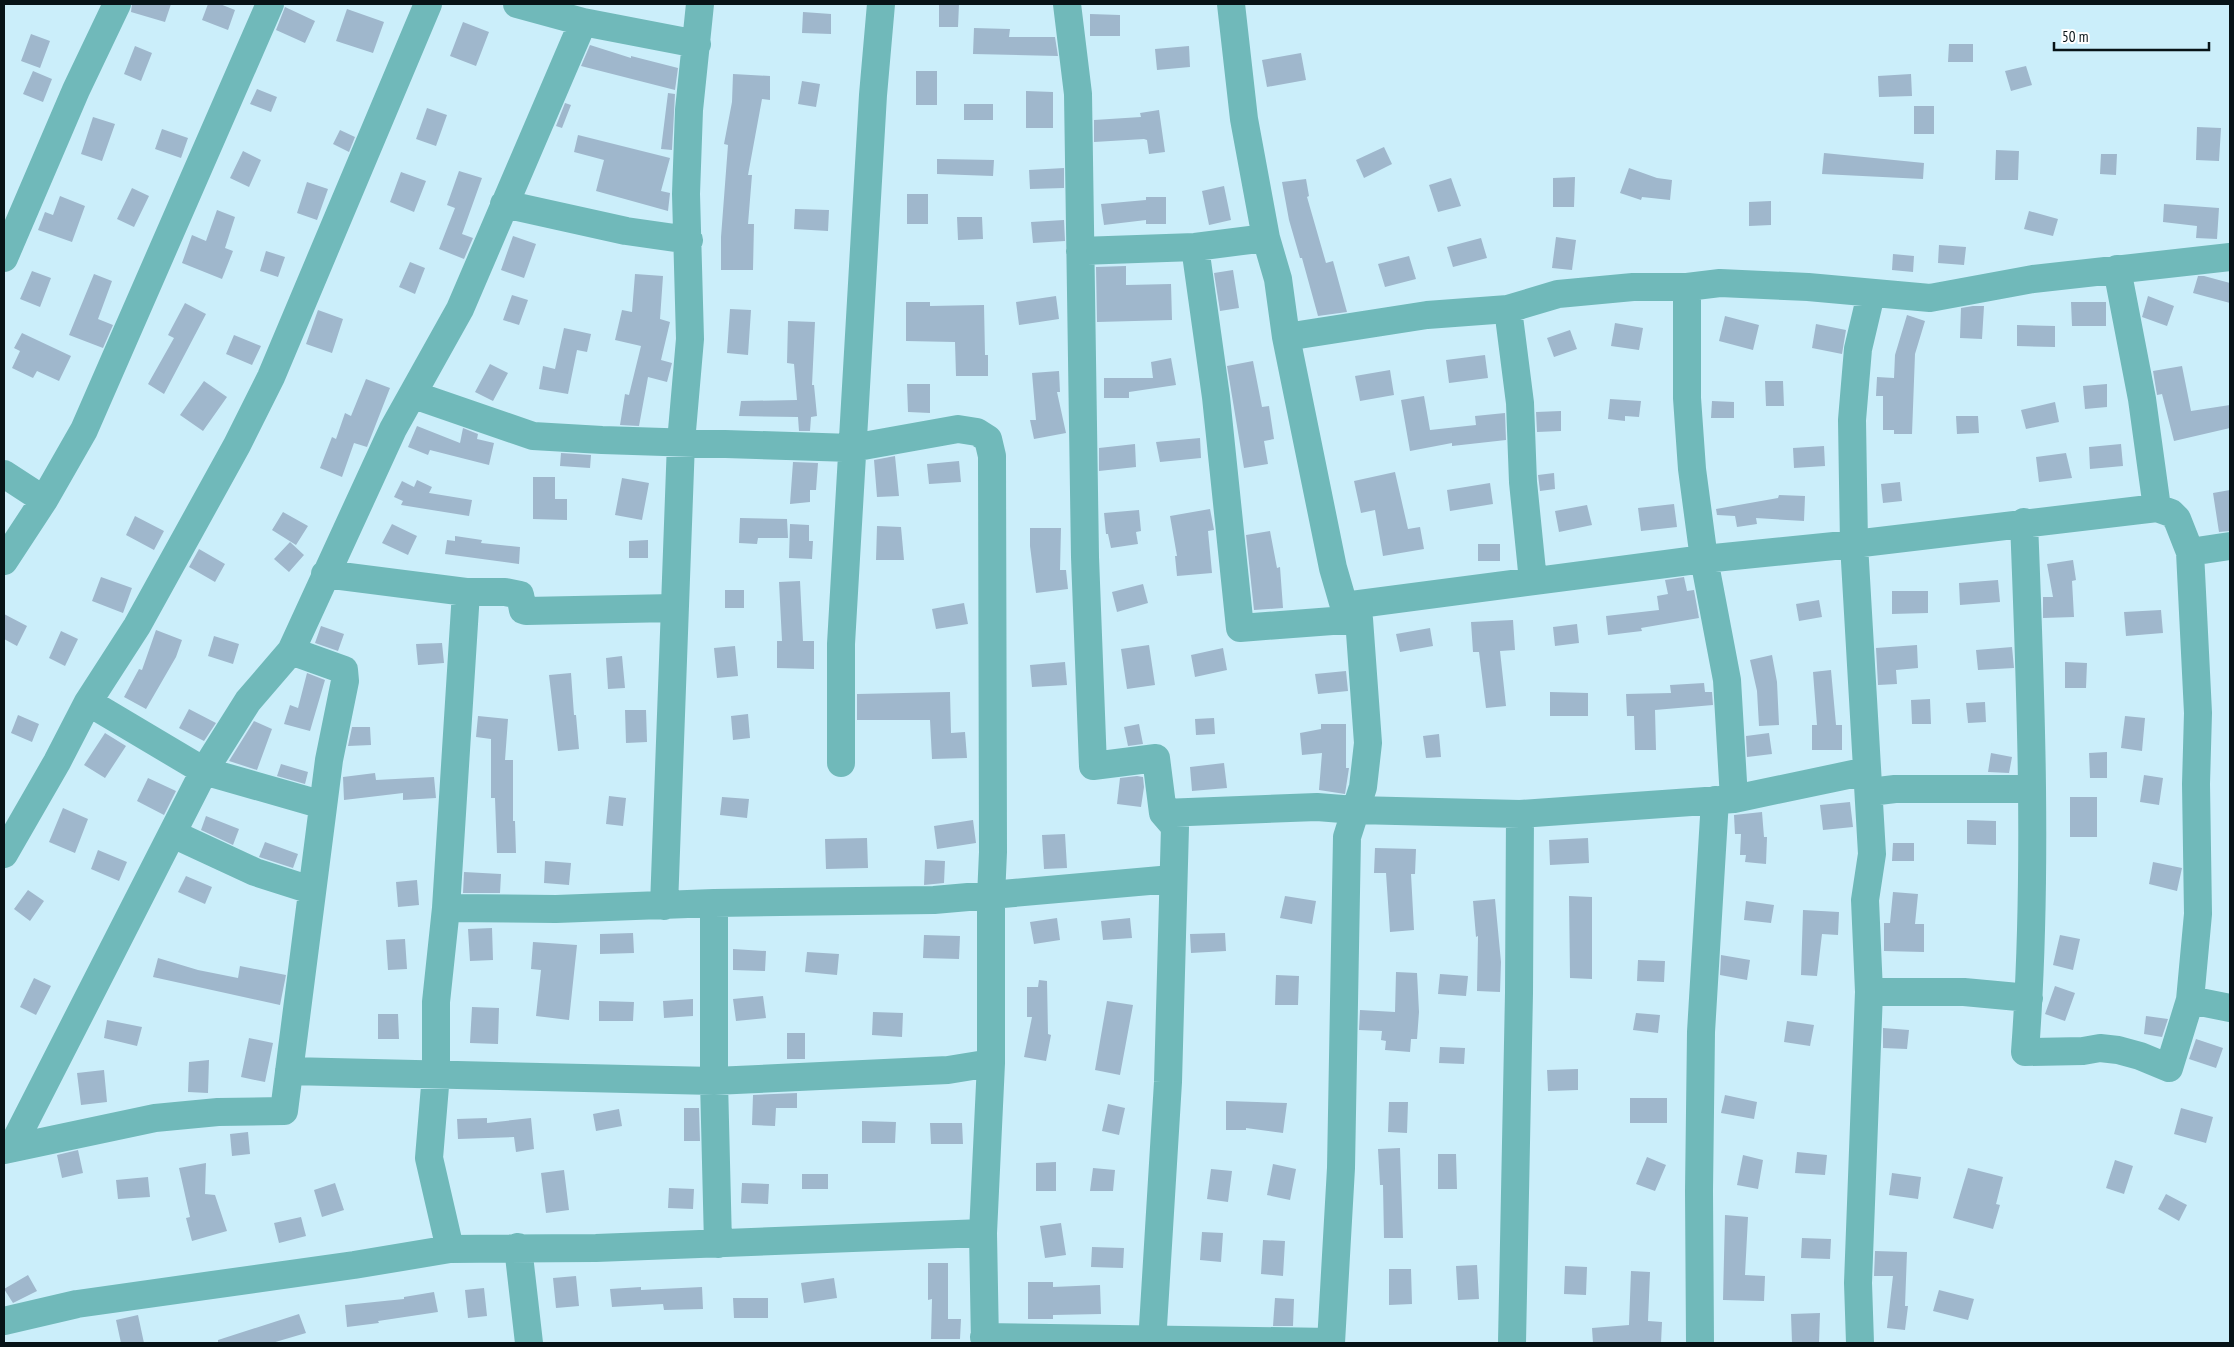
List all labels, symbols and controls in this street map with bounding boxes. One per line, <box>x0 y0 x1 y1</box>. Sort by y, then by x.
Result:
scale bar <box>2054 20 2209 52</box>
text: 50 m <box>2062 27 2088 46</box>

